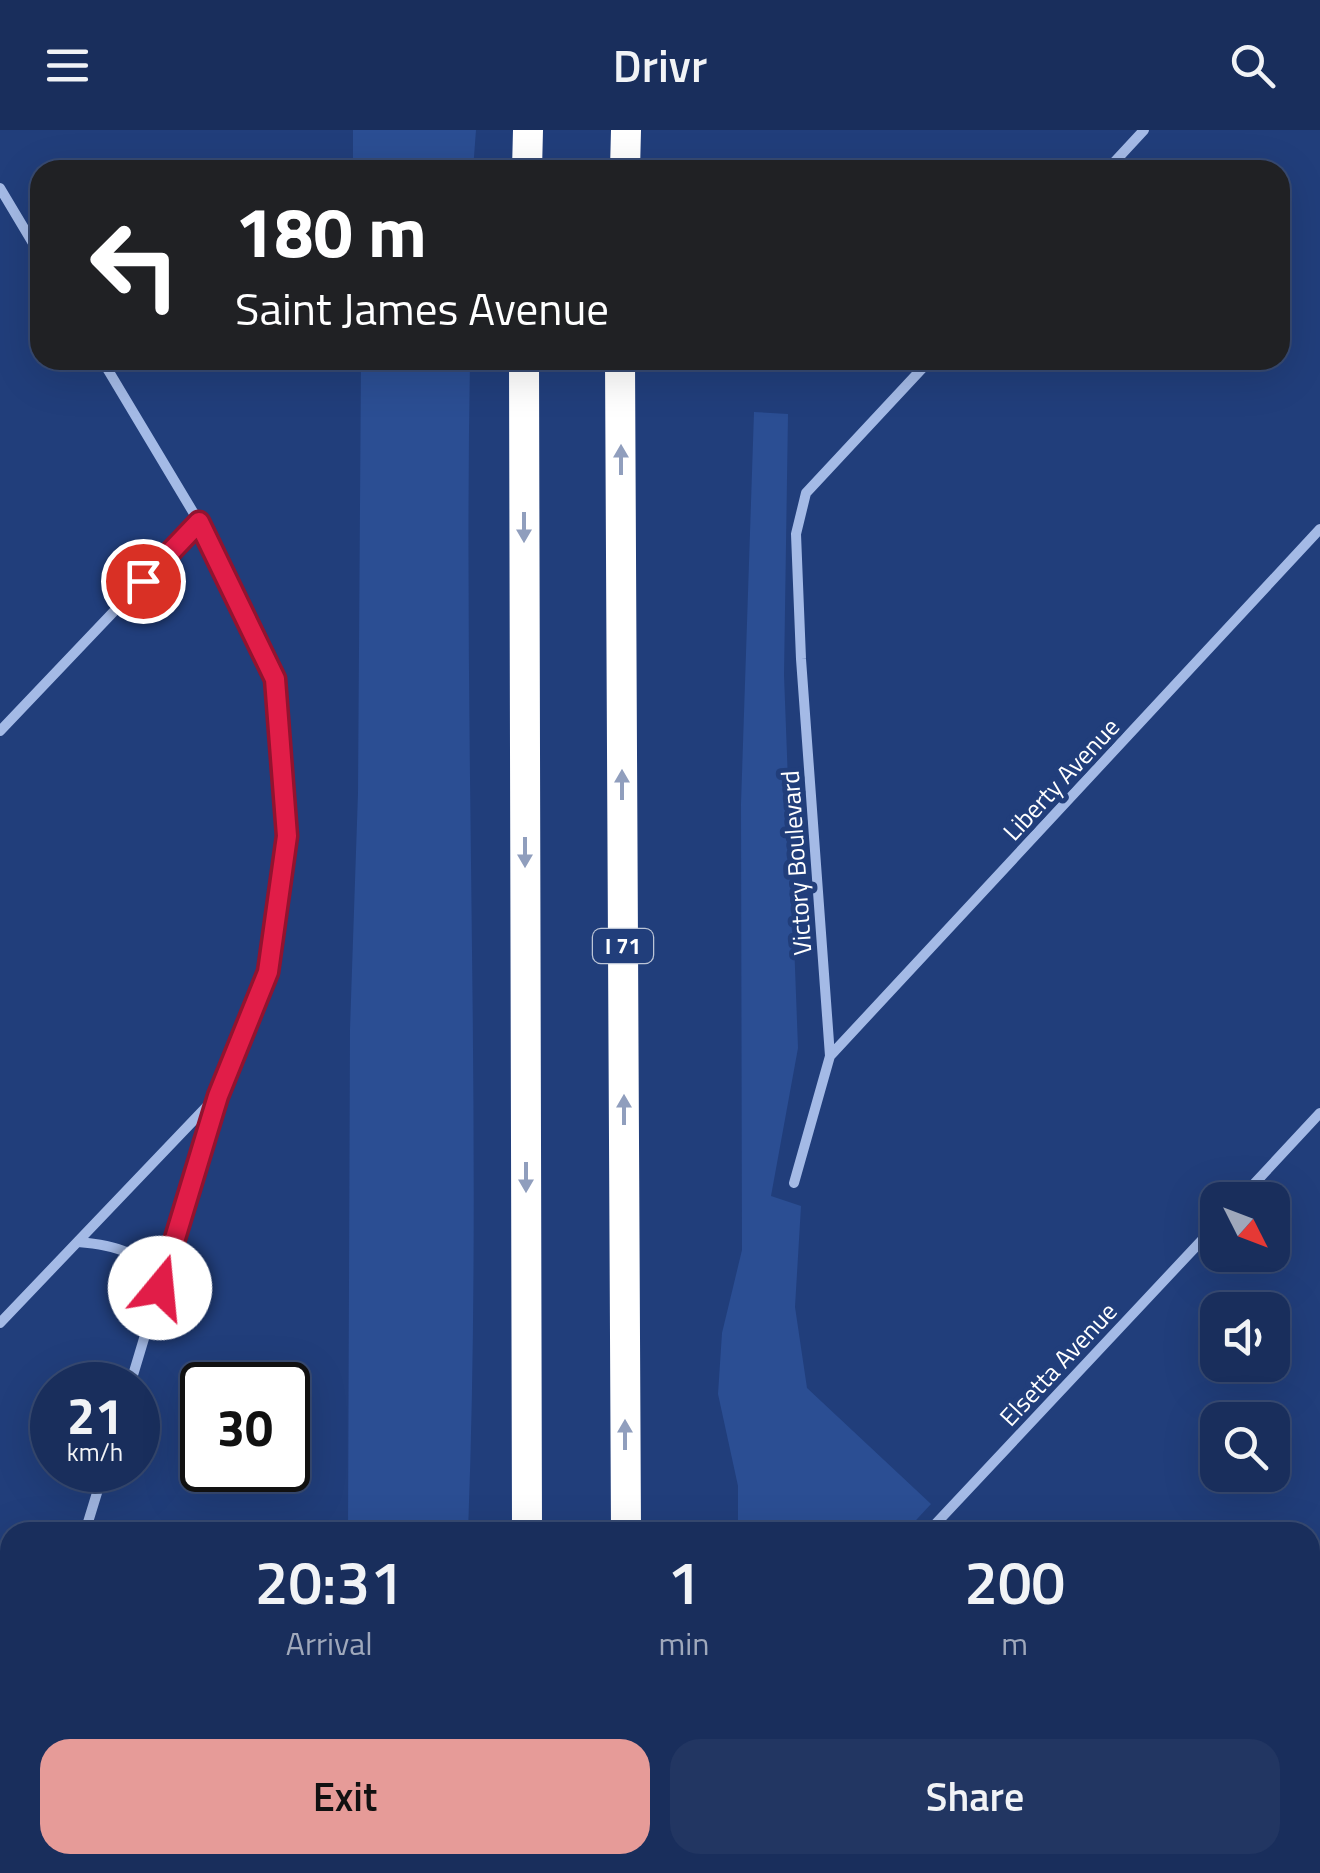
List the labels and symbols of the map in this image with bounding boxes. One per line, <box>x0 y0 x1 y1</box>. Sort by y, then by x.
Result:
one-way arrow <box>613 444 629 476</box>
one-way arrow <box>516 512 532 544</box>
pin <box>101 539 186 624</box>
street label: Liberty Avenue <box>994 709 1128 849</box>
one-way arrow <box>614 769 630 801</box>
street label: Victory Boulevard <box>771 769 821 957</box>
one-way arrow <box>517 837 533 869</box>
road number: I 71 <box>593 929 653 963</box>
one-way arrow <box>616 1094 632 1126</box>
one-way arrow <box>518 1162 534 1194</box>
north arrow <box>1200 1182 1290 1272</box>
position arrow <box>108 1236 212 1340</box>
street label: Elsetta Avenue <box>990 1293 1126 1435</box>
speed limit sign: 30 <box>180 1362 310 1492</box>
one-way arrow <box>617 1419 633 1451</box>

